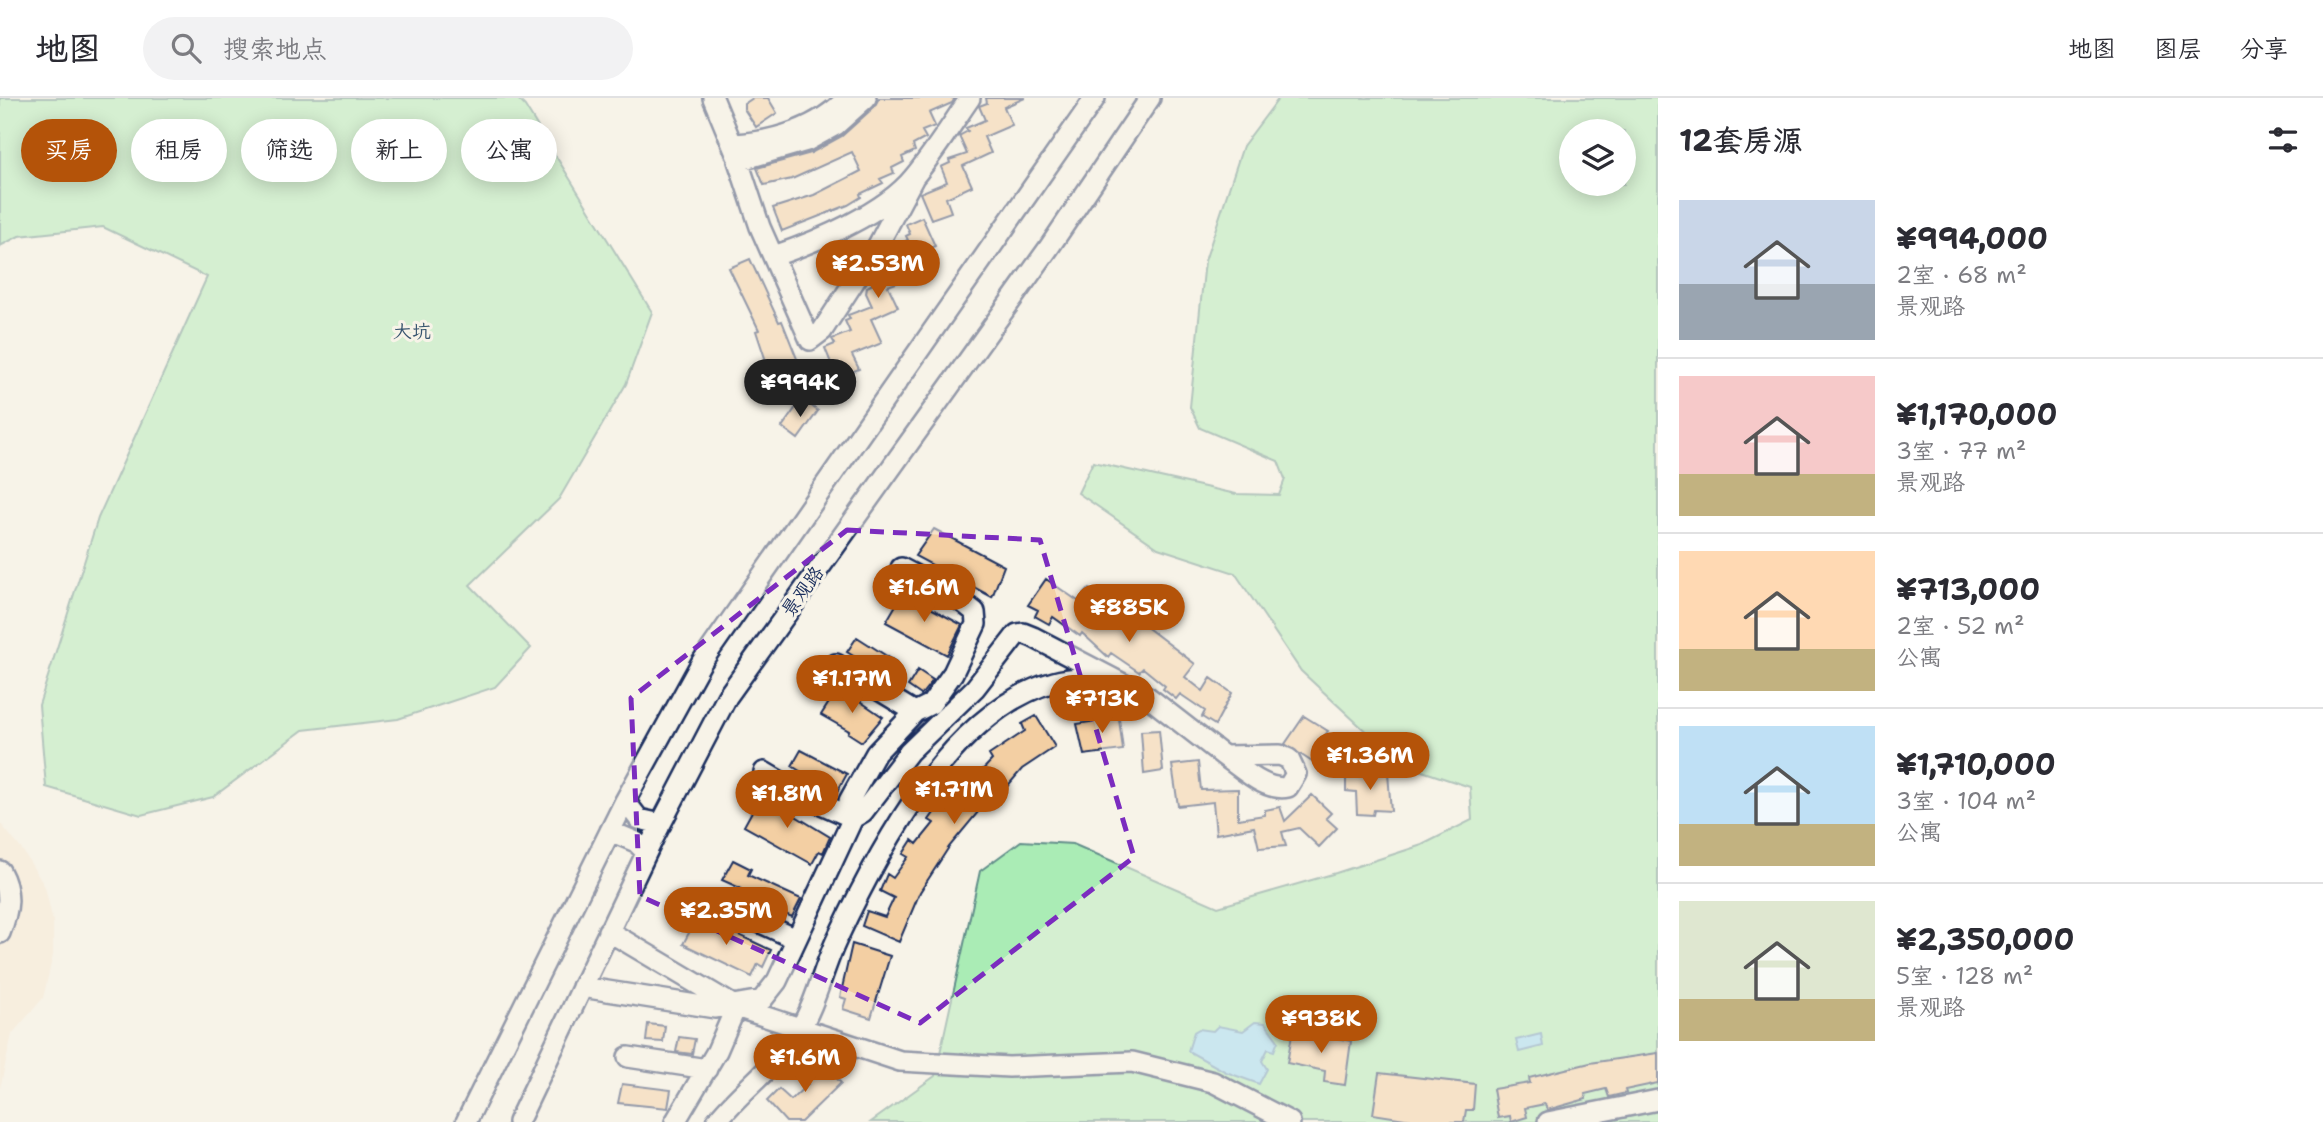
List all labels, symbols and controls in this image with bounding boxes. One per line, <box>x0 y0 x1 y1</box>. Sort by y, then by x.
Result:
search box <box>143 17 633 80</box>
text: 地图 <box>35 26 101 71</box>
icon: search <box>167 29 205 67</box>
text: 搜索地点 <box>223 31 327 66</box>
text: 地图 <box>2068 33 2116 65</box>
text: 图层 <box>2154 33 2202 65</box>
text: 分享 <box>2240 33 2288 65</box>
chip: 买房 <box>21 119 117 182</box>
chip: 租房 <box>131 119 227 182</box>
chip: 筛选 <box>241 119 337 182</box>
chip: 新上 <box>351 119 447 182</box>
chip: 公寓 <box>461 119 557 182</box>
map controls <box>1559 119 1636 196</box>
button: layers <box>1559 119 1636 196</box>
text: 12套房源 <box>1679 120 1803 161</box>
icon: filters <box>2264 121 2302 159</box>
text: ¥994,000 <box>1896 218 2048 259</box>
icon: home <box>1735 228 1819 312</box>
pin: ¥2.53M <box>821 240 935 300</box>
text: ¥2.53M <box>832 248 924 278</box>
text: 2室 · 68 m² <box>1896 260 2027 290</box>
text: 景观路 <box>1896 291 1965 321</box>
park label: 大坑 <box>393 319 431 344</box>
pin: ¥994K <box>751 360 849 419</box>
text: ¥994K <box>760 367 840 397</box>
text: ¥1,170,000 <box>1896 394 2058 435</box>
icon: home <box>1735 404 1819 488</box>
text: 3室 · 77 m² <box>1896 436 2026 466</box>
text: 景观路 <box>1896 467 1965 497</box>
street label: 景观路 <box>776 561 829 622</box>
pin: ¥1.6M <box>875 564 973 624</box>
text: ¥713,000 <box>1896 569 2040 610</box>
text: ¥1.6M <box>889 572 959 602</box>
icon: home <box>1735 579 1819 663</box>
pin: ¥885K <box>1080 584 1178 644</box>
text: ¥885K <box>1090 592 1168 622</box>
text: 2室 · 52 m² <box>1896 611 2025 641</box>
text: 公寓 <box>1896 642 1942 672</box>
pin: ¥1.17M <box>795 656 909 715</box>
text: ¥1.17M <box>812 663 892 693</box>
pin: ¥713K <box>1053 676 1151 735</box>
text: ¥713K <box>1065 683 1139 713</box>
pin: ¥1.36M <box>1313 732 1427 792</box>
text: ¥1.36M <box>1326 740 1414 770</box>
text: ¥1,710,000 <box>1896 744 2056 785</box>
icon: home <box>1735 754 1819 838</box>
pin: ¥1.71M <box>897 766 1011 826</box>
pin: ¥1.8M <box>738 770 836 830</box>
text: ¥1.71M <box>915 774 993 804</box>
text: ¥1.8M <box>752 778 822 808</box>
text: 3室 · 104 m² <box>1896 786 2036 816</box>
text: 公寓 <box>1896 817 1942 847</box>
pin: ¥2.35M <box>669 888 783 947</box>
text: ¥2.35M <box>680 895 772 925</box>
text: ¥2,350,000 <box>1896 919 2075 960</box>
icon: home <box>1735 929 1819 1013</box>
text: 5室 · 128 m² <box>1896 961 2033 991</box>
text: 景观路 <box>1896 992 1965 1022</box>
pin: ¥938K <box>1272 996 1370 1055</box>
text: ¥938K <box>1281 1003 1361 1033</box>
pin: ¥1.6M <box>756 1034 854 1094</box>
text: ¥1.6M <box>770 1042 840 1072</box>

